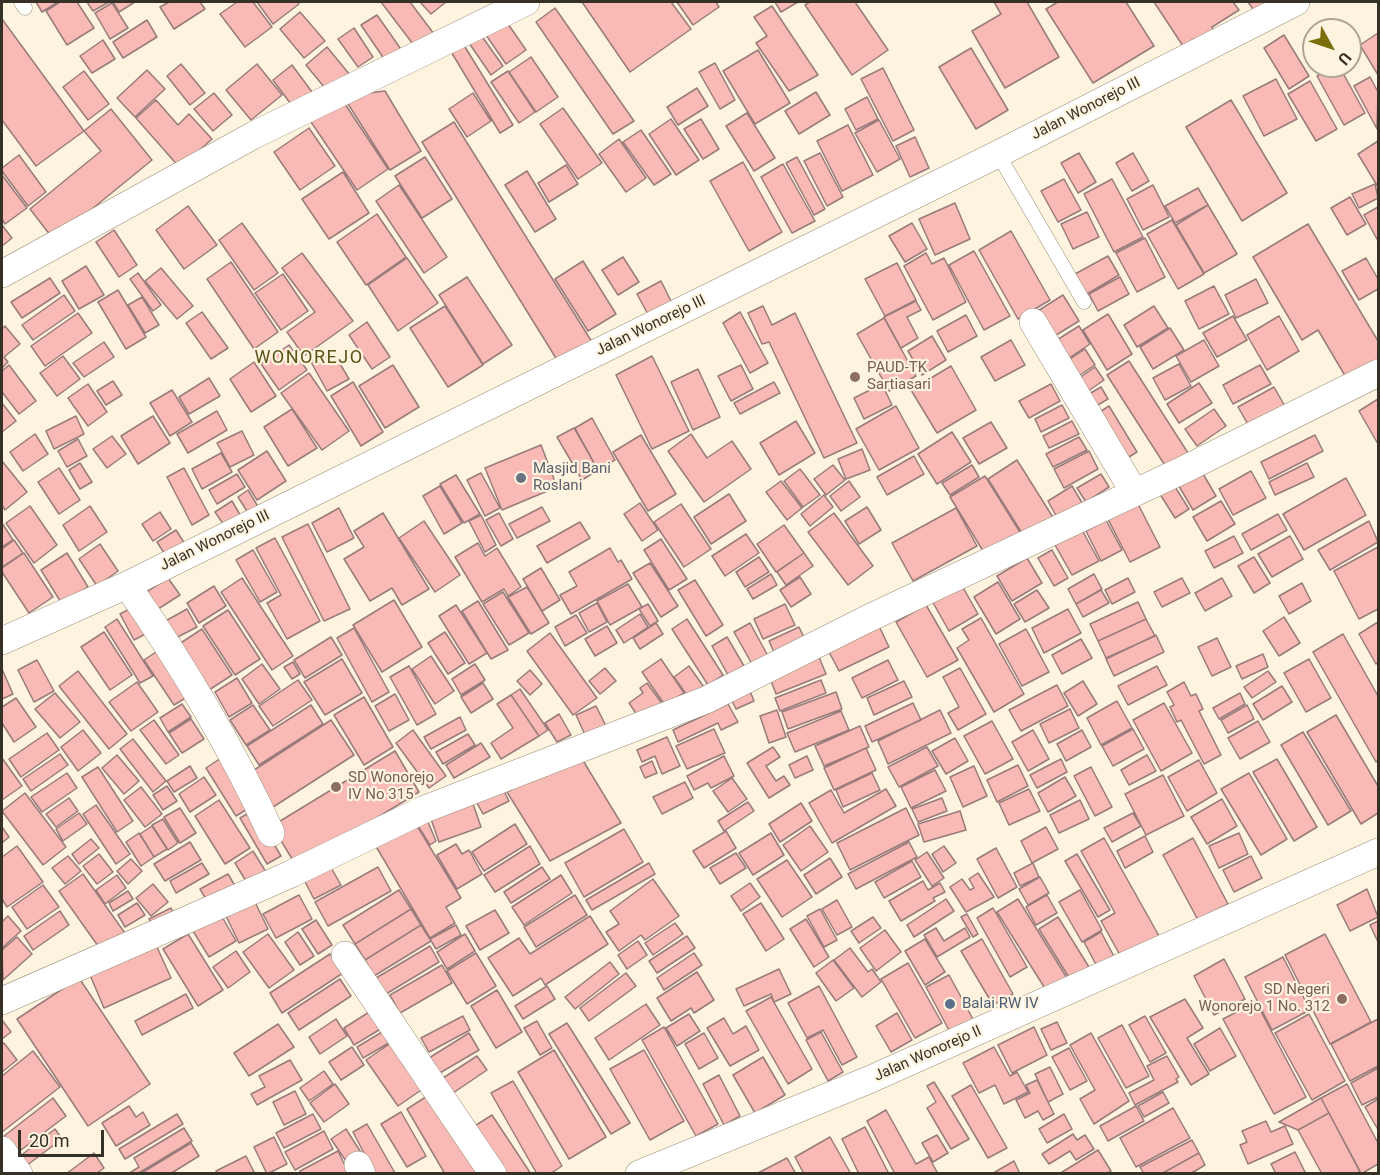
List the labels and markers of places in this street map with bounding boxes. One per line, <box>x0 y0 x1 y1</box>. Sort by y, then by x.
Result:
place label: PAUD-TK Sartiasari <box>867 359 931 394</box>
marker: PAUD-TK Sartiasari <box>848 370 862 384</box>
place label: Masjid Bani Roslani <box>533 460 611 495</box>
marker: Masjid Bani Roslani <box>514 471 528 485</box>
place label: SD Wonorejo IV No 315 <box>348 769 434 804</box>
marker: SD Wonorejo IV No 315 <box>329 780 343 794</box>
place label: SD Negeri Wonorejo 1 No. 312 <box>1198 981 1330 1016</box>
marker: SD Negeri Wonorejo 1 No. 312 <box>1335 992 1349 1006</box>
place label: Balai RW IV <box>962 995 1039 1013</box>
marker: Balai RW IV <box>943 997 957 1011</box>

